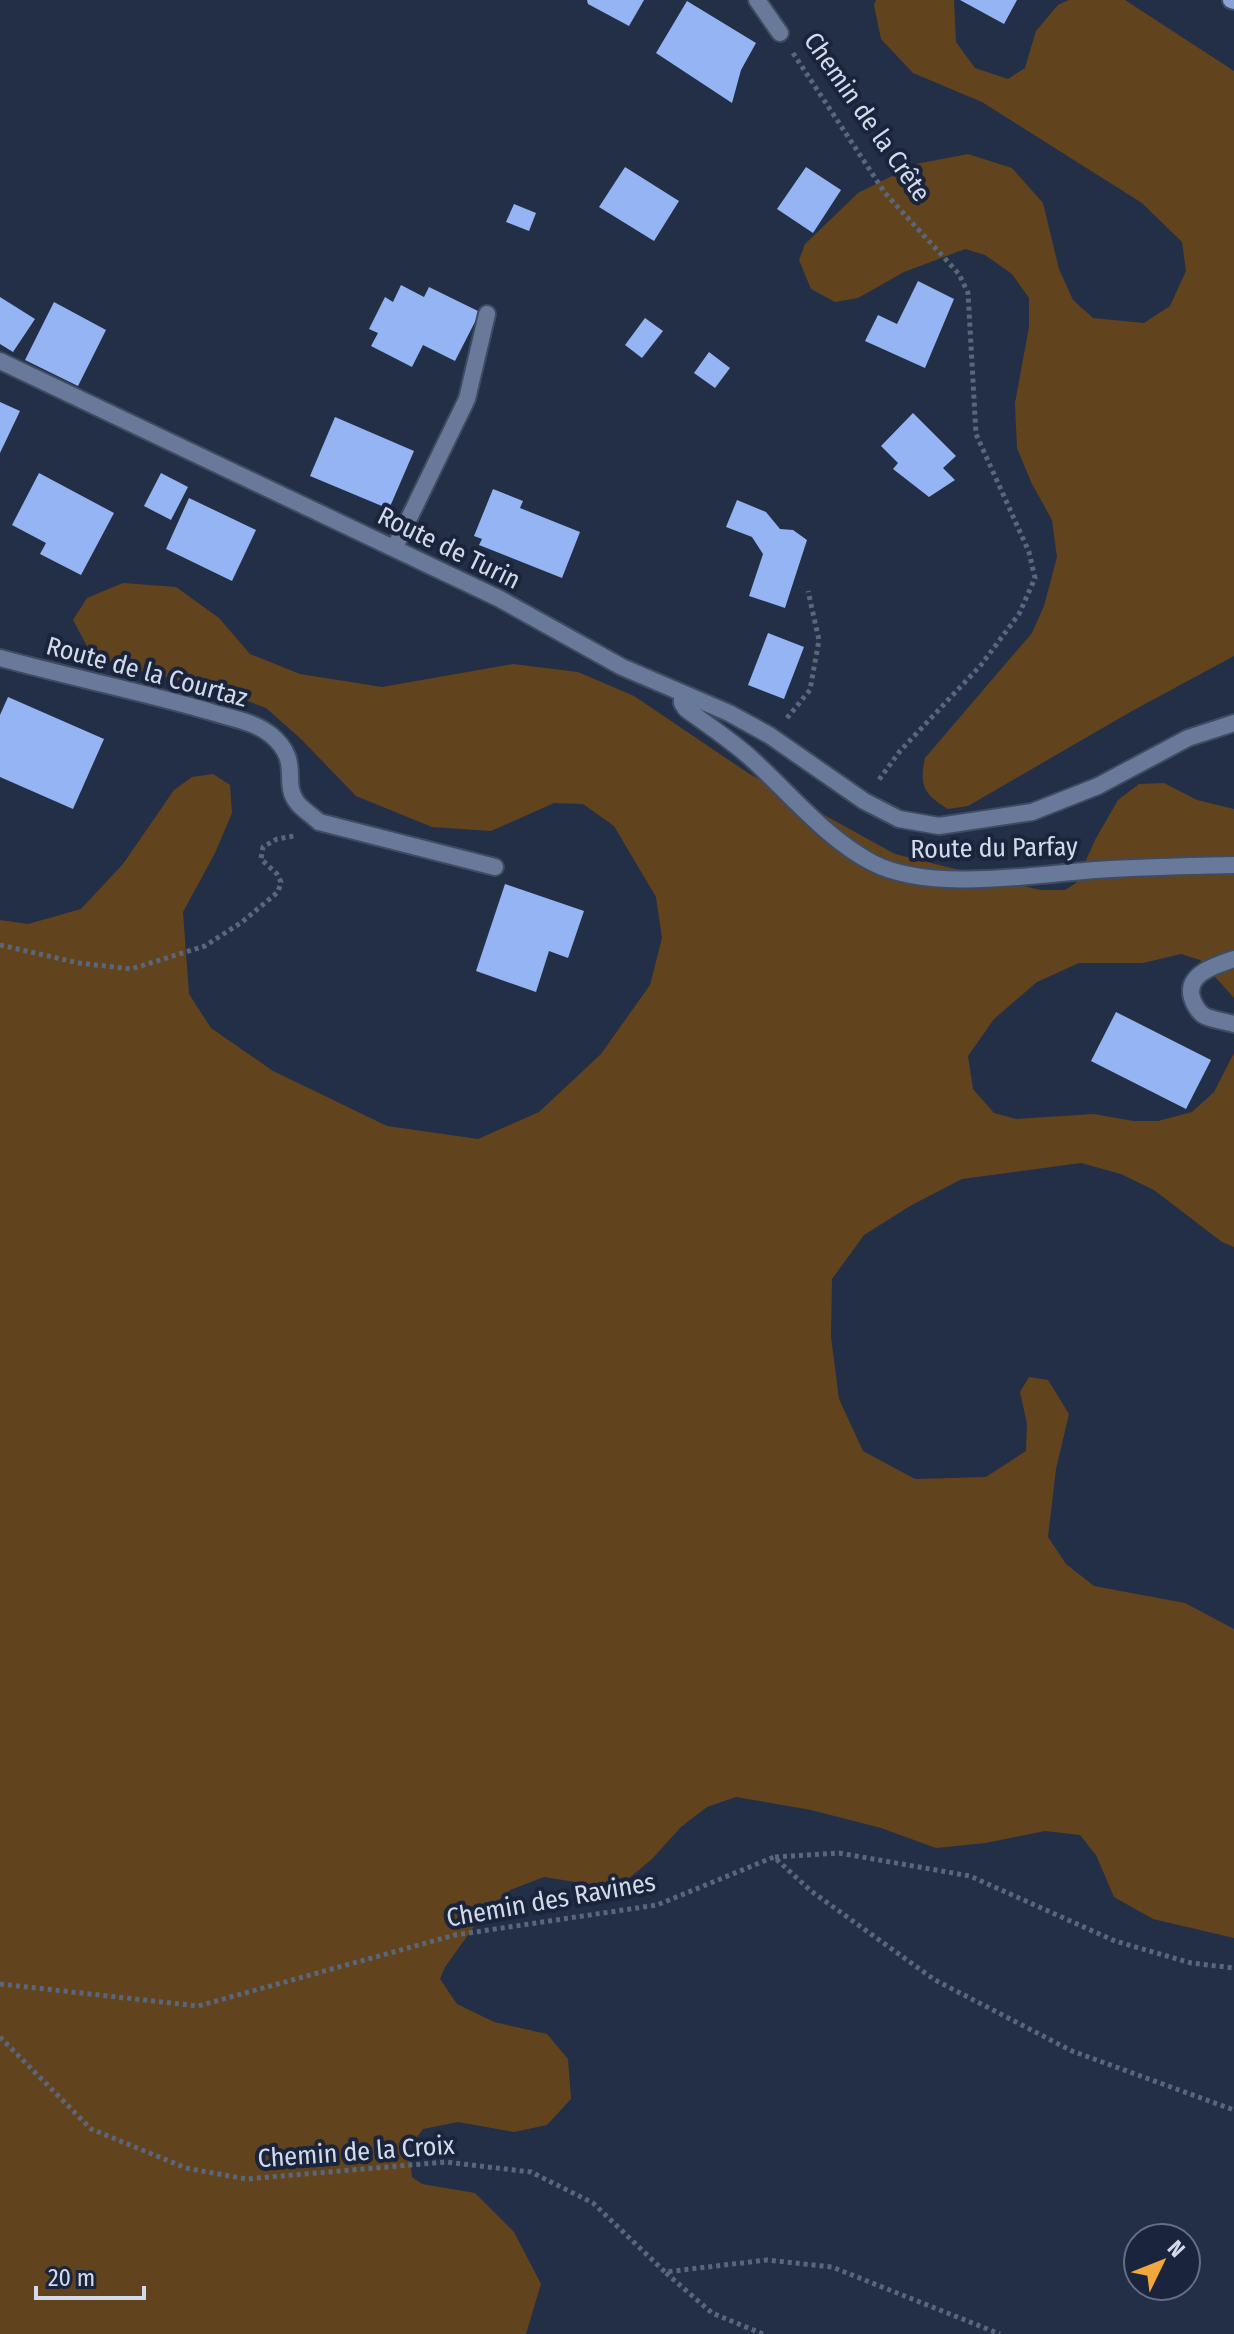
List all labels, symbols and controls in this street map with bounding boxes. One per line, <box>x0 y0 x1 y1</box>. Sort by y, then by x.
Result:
street label: Chemin de la Crête <box>797 26 937 208</box>
street label: Route de Turin <box>373 500 525 596</box>
street label: Route de la Courtaz <box>43 630 251 714</box>
street label: Route du Parfay <box>910 831 1078 865</box>
street label: Chemin des Ravines <box>444 1866 658 1934</box>
street label: Chemin de la Croix <box>257 2130 456 2174</box>
north arrow <box>1122 2222 1202 2302</box>
text: N <box>1162 2235 1191 2263</box>
scale bar <box>36 2250 144 2300</box>
text: 20 m <box>48 2264 95 2292</box>

